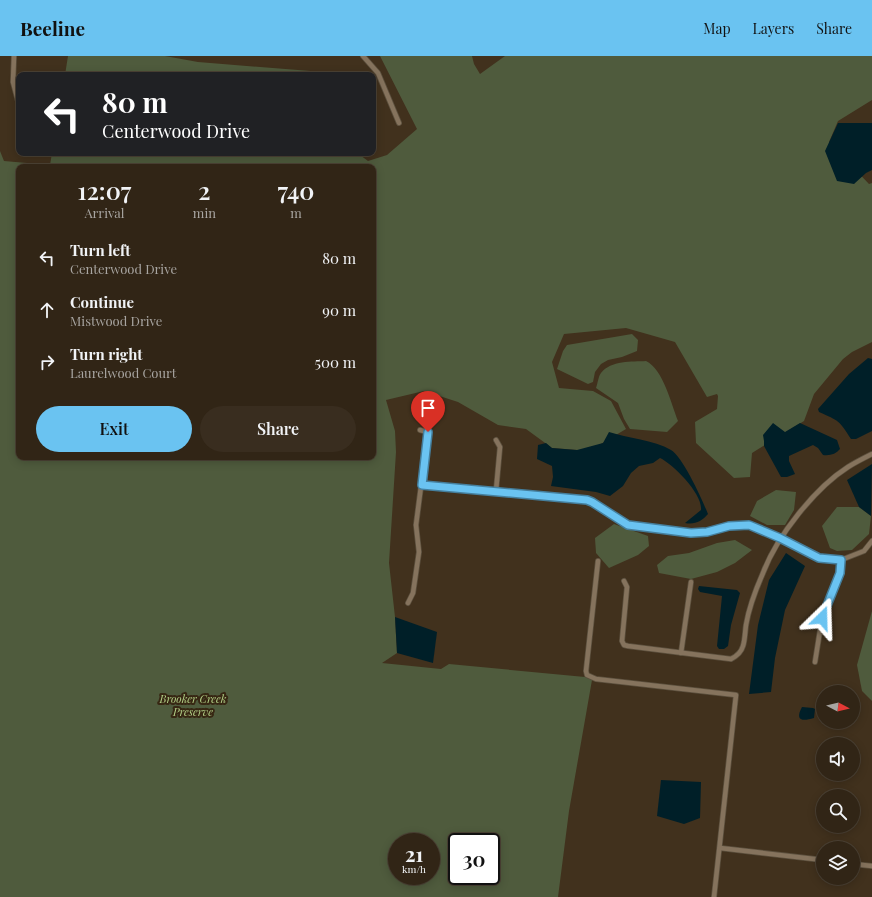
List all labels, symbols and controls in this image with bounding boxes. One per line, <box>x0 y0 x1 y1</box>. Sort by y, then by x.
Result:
text: Beeline <box>20 15 85 41</box>
text: Map <box>703 19 731 38</box>
text: Layers <box>753 19 794 38</box>
text: Share <box>816 19 852 38</box>
text: 80 m <box>102 83 168 120</box>
icon: left <box>36 88 88 140</box>
text: Centerwood Drive <box>102 119 250 143</box>
text: 12:07 <box>78 174 131 206</box>
text: 2 <box>198 174 211 206</box>
text: 740 <box>278 174 314 206</box>
text: Arrival <box>84 204 124 221</box>
text: min <box>193 204 216 221</box>
text: m <box>290 204 302 221</box>
text: Turn left <box>70 240 131 260</box>
icon: left <box>36 247 58 269</box>
text: 80 m <box>322 248 356 268</box>
text: Centerwood Drive <box>70 260 177 277</box>
text: Continue <box>70 292 134 312</box>
icon: ahead <box>36 299 58 321</box>
text: 90 m <box>322 300 356 320</box>
text: Mistwood Drive <box>70 312 162 329</box>
text: Turn right <box>70 344 143 364</box>
icon: right <box>36 351 58 373</box>
text: 500 m <box>315 352 356 372</box>
text: Laurelwood Court <box>70 364 176 381</box>
pin <box>411 391 445 432</box>
icon: arrive <box>417 397 439 419</box>
button: Exit <box>36 406 192 452</box>
button: Share <box>200 406 356 452</box>
position arrow <box>801 597 843 639</box>
north arrow <box>816 685 860 729</box>
map controls <box>816 685 860 885</box>
park label: Brooker Creek Preserve <box>159 691 227 719</box>
button: sound <box>816 737 860 781</box>
button: search <box>816 789 860 833</box>
speed limit sign: 30 <box>448 833 500 885</box>
text: 21 <box>405 840 423 867</box>
button: layers <box>816 841 860 885</box>
text: km/h <box>402 862 426 876</box>

